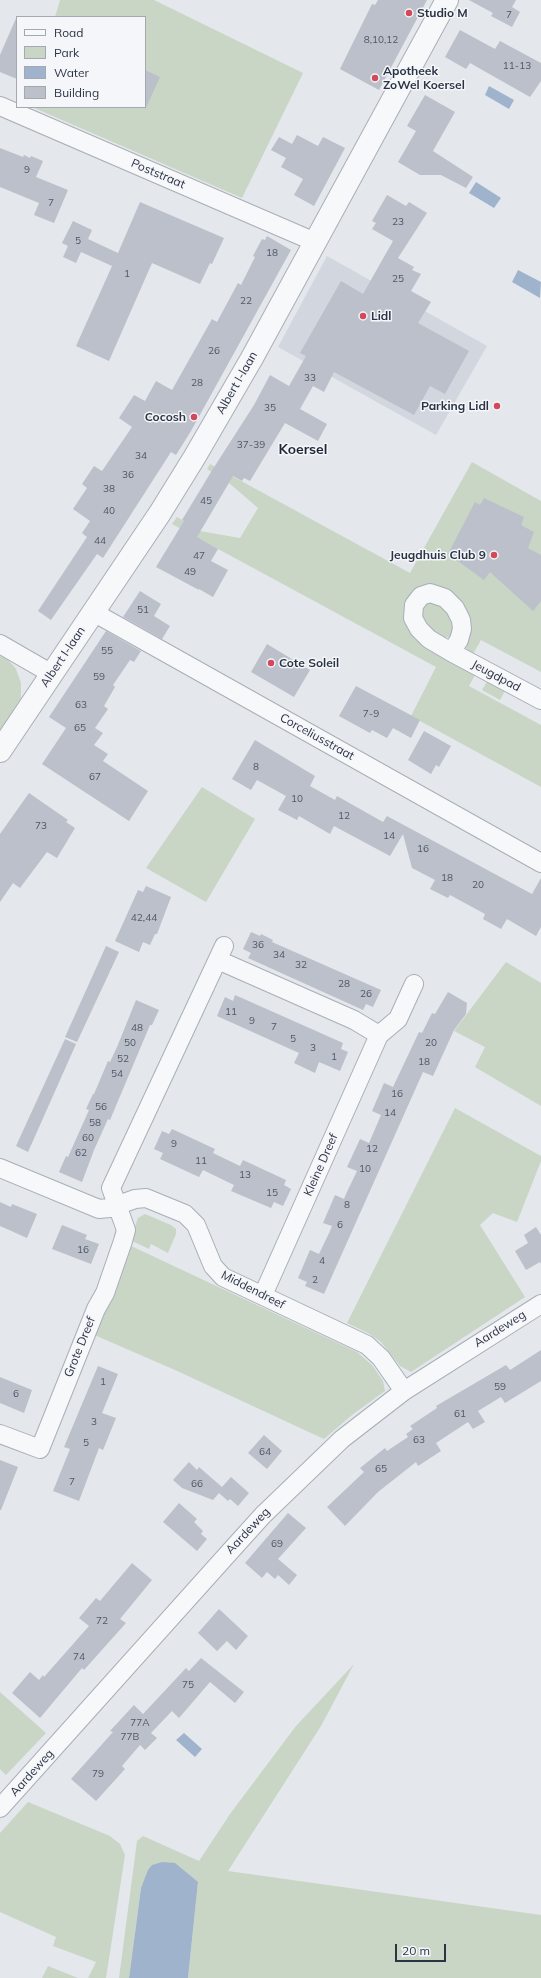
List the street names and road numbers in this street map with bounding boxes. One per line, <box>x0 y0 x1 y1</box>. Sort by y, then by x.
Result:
street label: Poststraat <box>129 156 187 192</box>
street label: Albert I-laan <box>213 349 261 417</box>
street label: Albert I-laan <box>37 624 89 690</box>
street label: Jeugdpad <box>469 657 523 695</box>
street label: Corceliusstraat <box>277 711 357 763</box>
street label: Kleine Dreef <box>301 1132 341 1198</box>
street label: Middendreef <box>219 1268 287 1312</box>
street label: Aardeweg <box>472 1308 528 1350</box>
street label: Grote Dreef <box>61 1315 99 1379</box>
street label: Aardeweg <box>223 1505 273 1557</box>
street label: Aardeweg <box>7 1747 57 1799</box>

